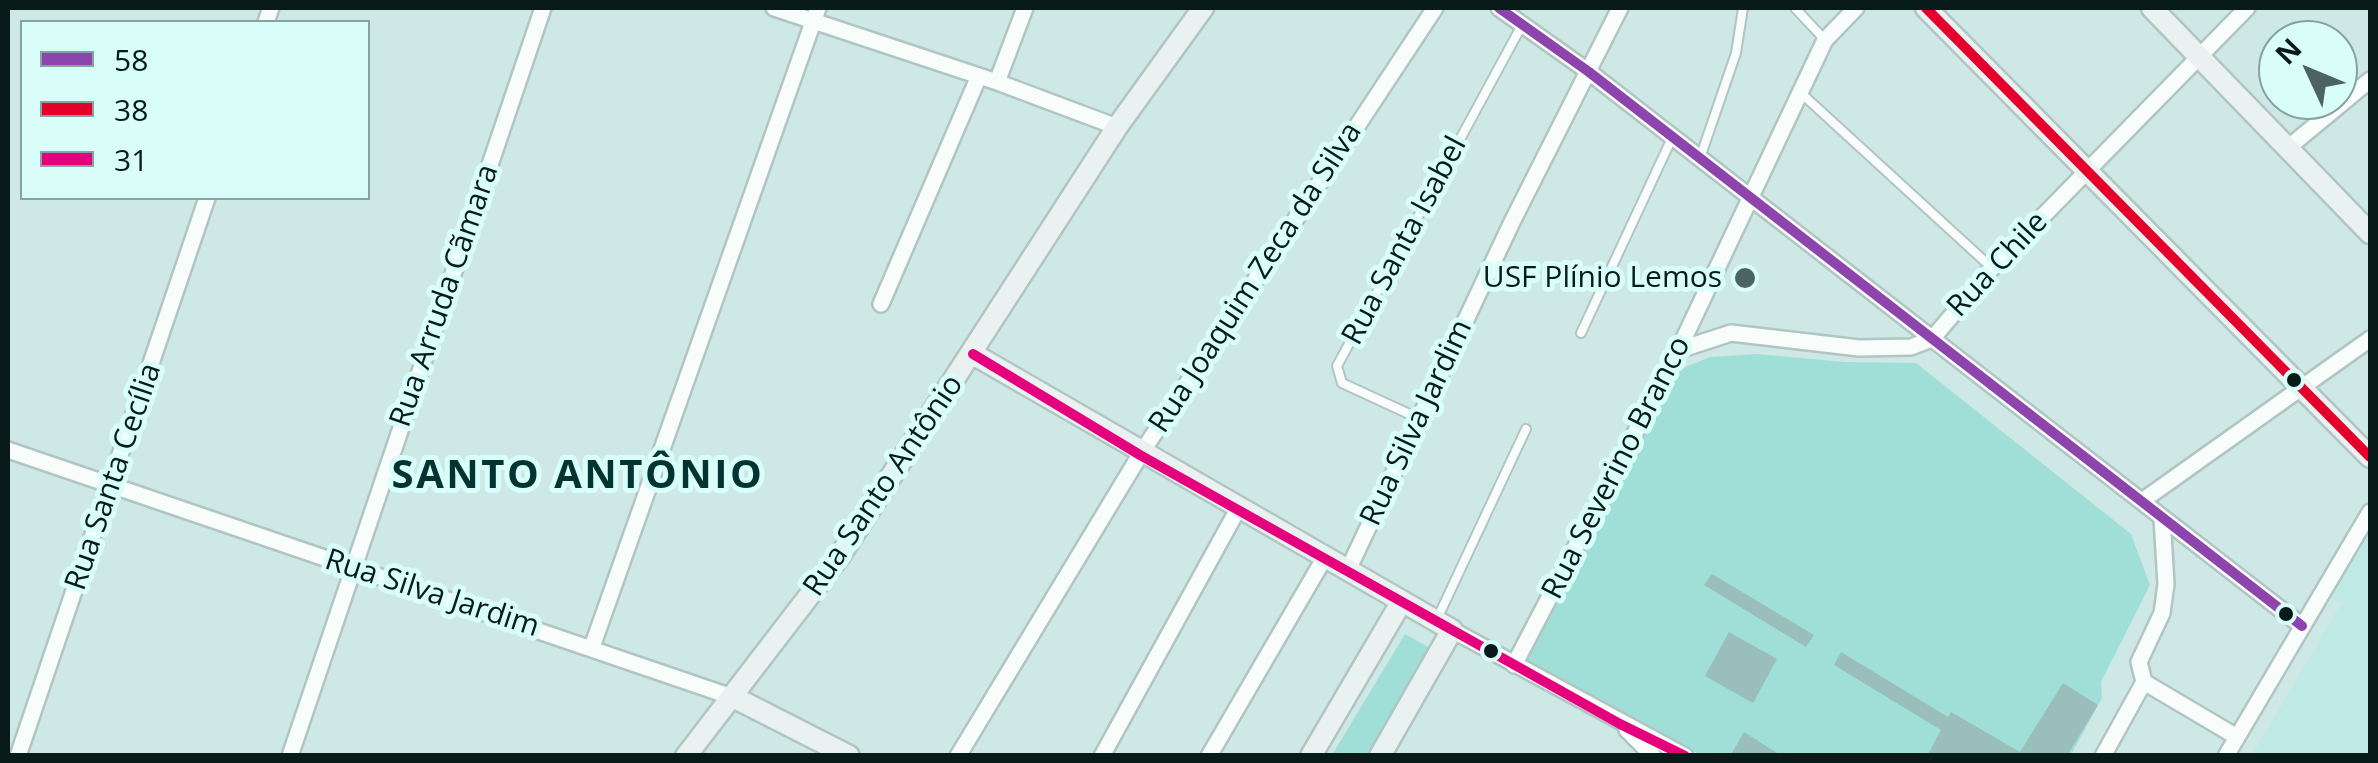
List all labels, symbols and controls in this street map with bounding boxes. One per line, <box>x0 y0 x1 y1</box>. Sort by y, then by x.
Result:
legend <box>20 20 370 200</box>
north arrow <box>2258 20 2358 120</box>
text: N <box>2266 29 2309 72</box>
text: 58 <box>114 39 148 80</box>
text: 38 <box>114 89 148 130</box>
street label: Rua Joaquim Zeca da Silva <box>1142 116 1370 440</box>
street label: Rua Santa Isabel <box>1335 131 1475 351</box>
text: 31 <box>114 139 148 180</box>
street label: Rua Arruda Cãmara <box>383 160 507 432</box>
street label: Rua Chile <box>1940 205 2056 325</box>
place label: USF Plínio Lemos <box>1483 260 1722 296</box>
marker: USF Plínio Lemos <box>1732 265 1758 291</box>
street label: Rua Silva Jardim <box>1354 314 1480 532</box>
street label: Rua Severino Branco <box>1535 331 1699 605</box>
street label: Rua Santa Cecília <box>58 359 170 595</box>
street label: Rua Santo Antônio <box>797 368 971 604</box>
unlabelled marker <box>2284 370 2304 390</box>
district label: SANTO ANTÔNIO <box>392 453 764 501</box>
street label: Rua Silva Jardim <box>320 542 544 646</box>
unlabelled marker <box>2276 604 2296 624</box>
unlabelled marker <box>1481 641 1501 661</box>

